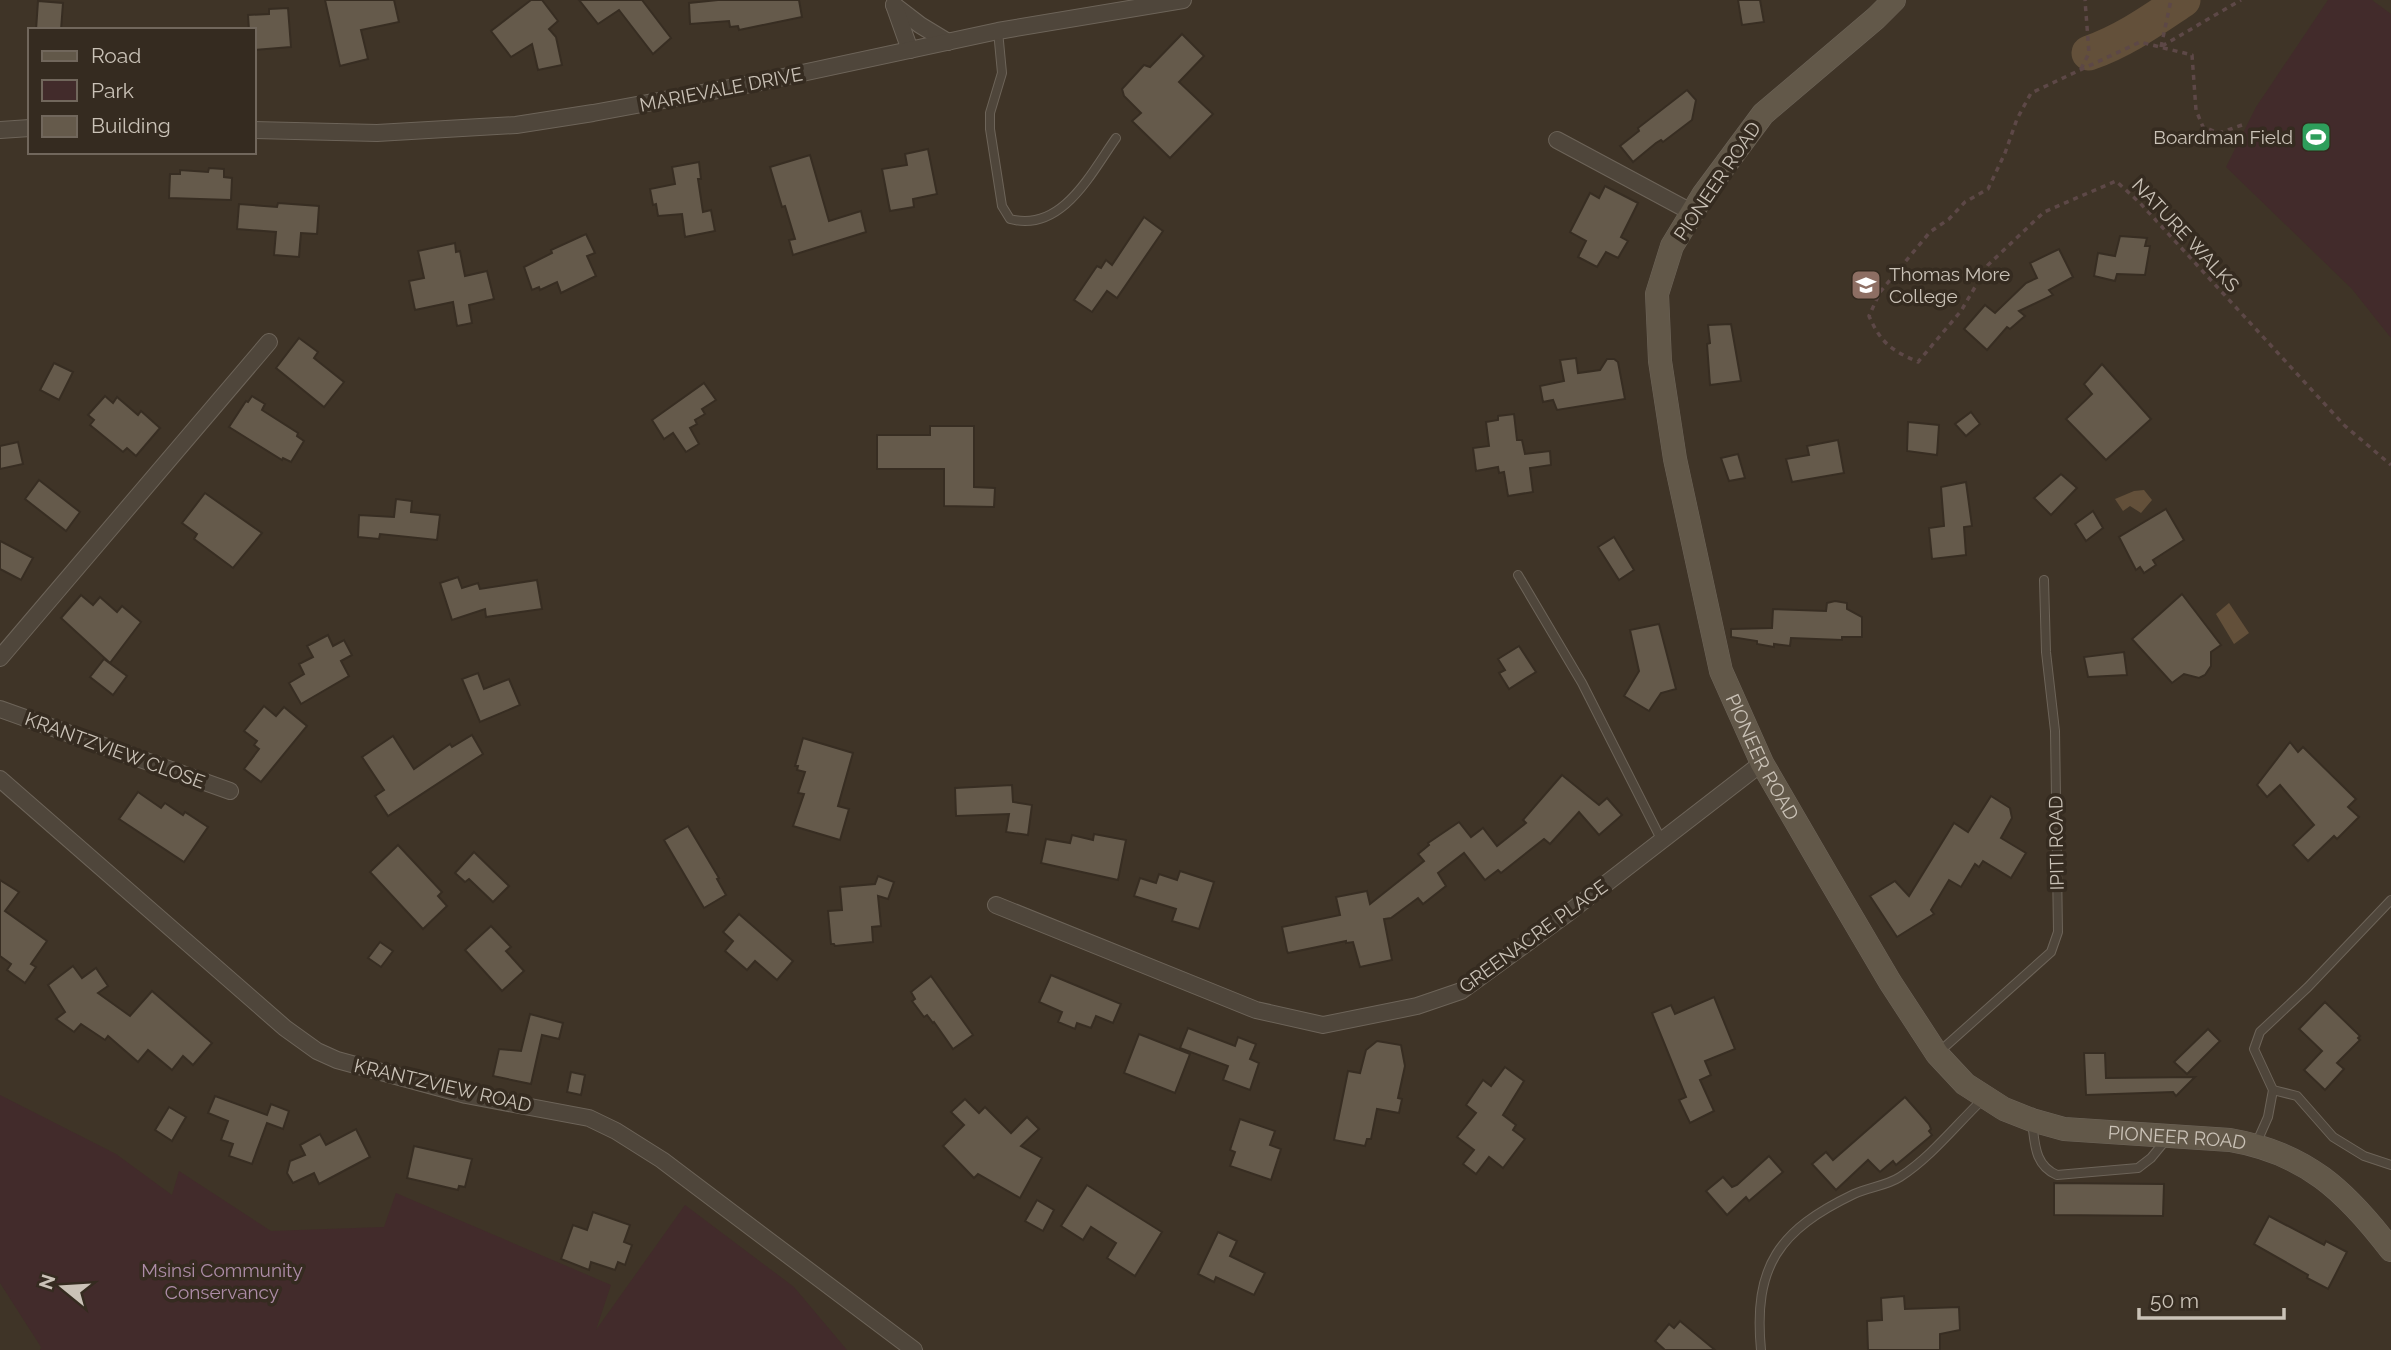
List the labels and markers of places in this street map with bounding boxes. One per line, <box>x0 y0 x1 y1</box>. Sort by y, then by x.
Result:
sports icon: Boardman Field <box>2299 120 2333 154</box>
place label: Boardman Field <box>2153 126 2293 148</box>
place label: Thomas More College <box>1889 263 2010 307</box>
school or university icon: Thomas More College <box>1849 268 1883 302</box>

